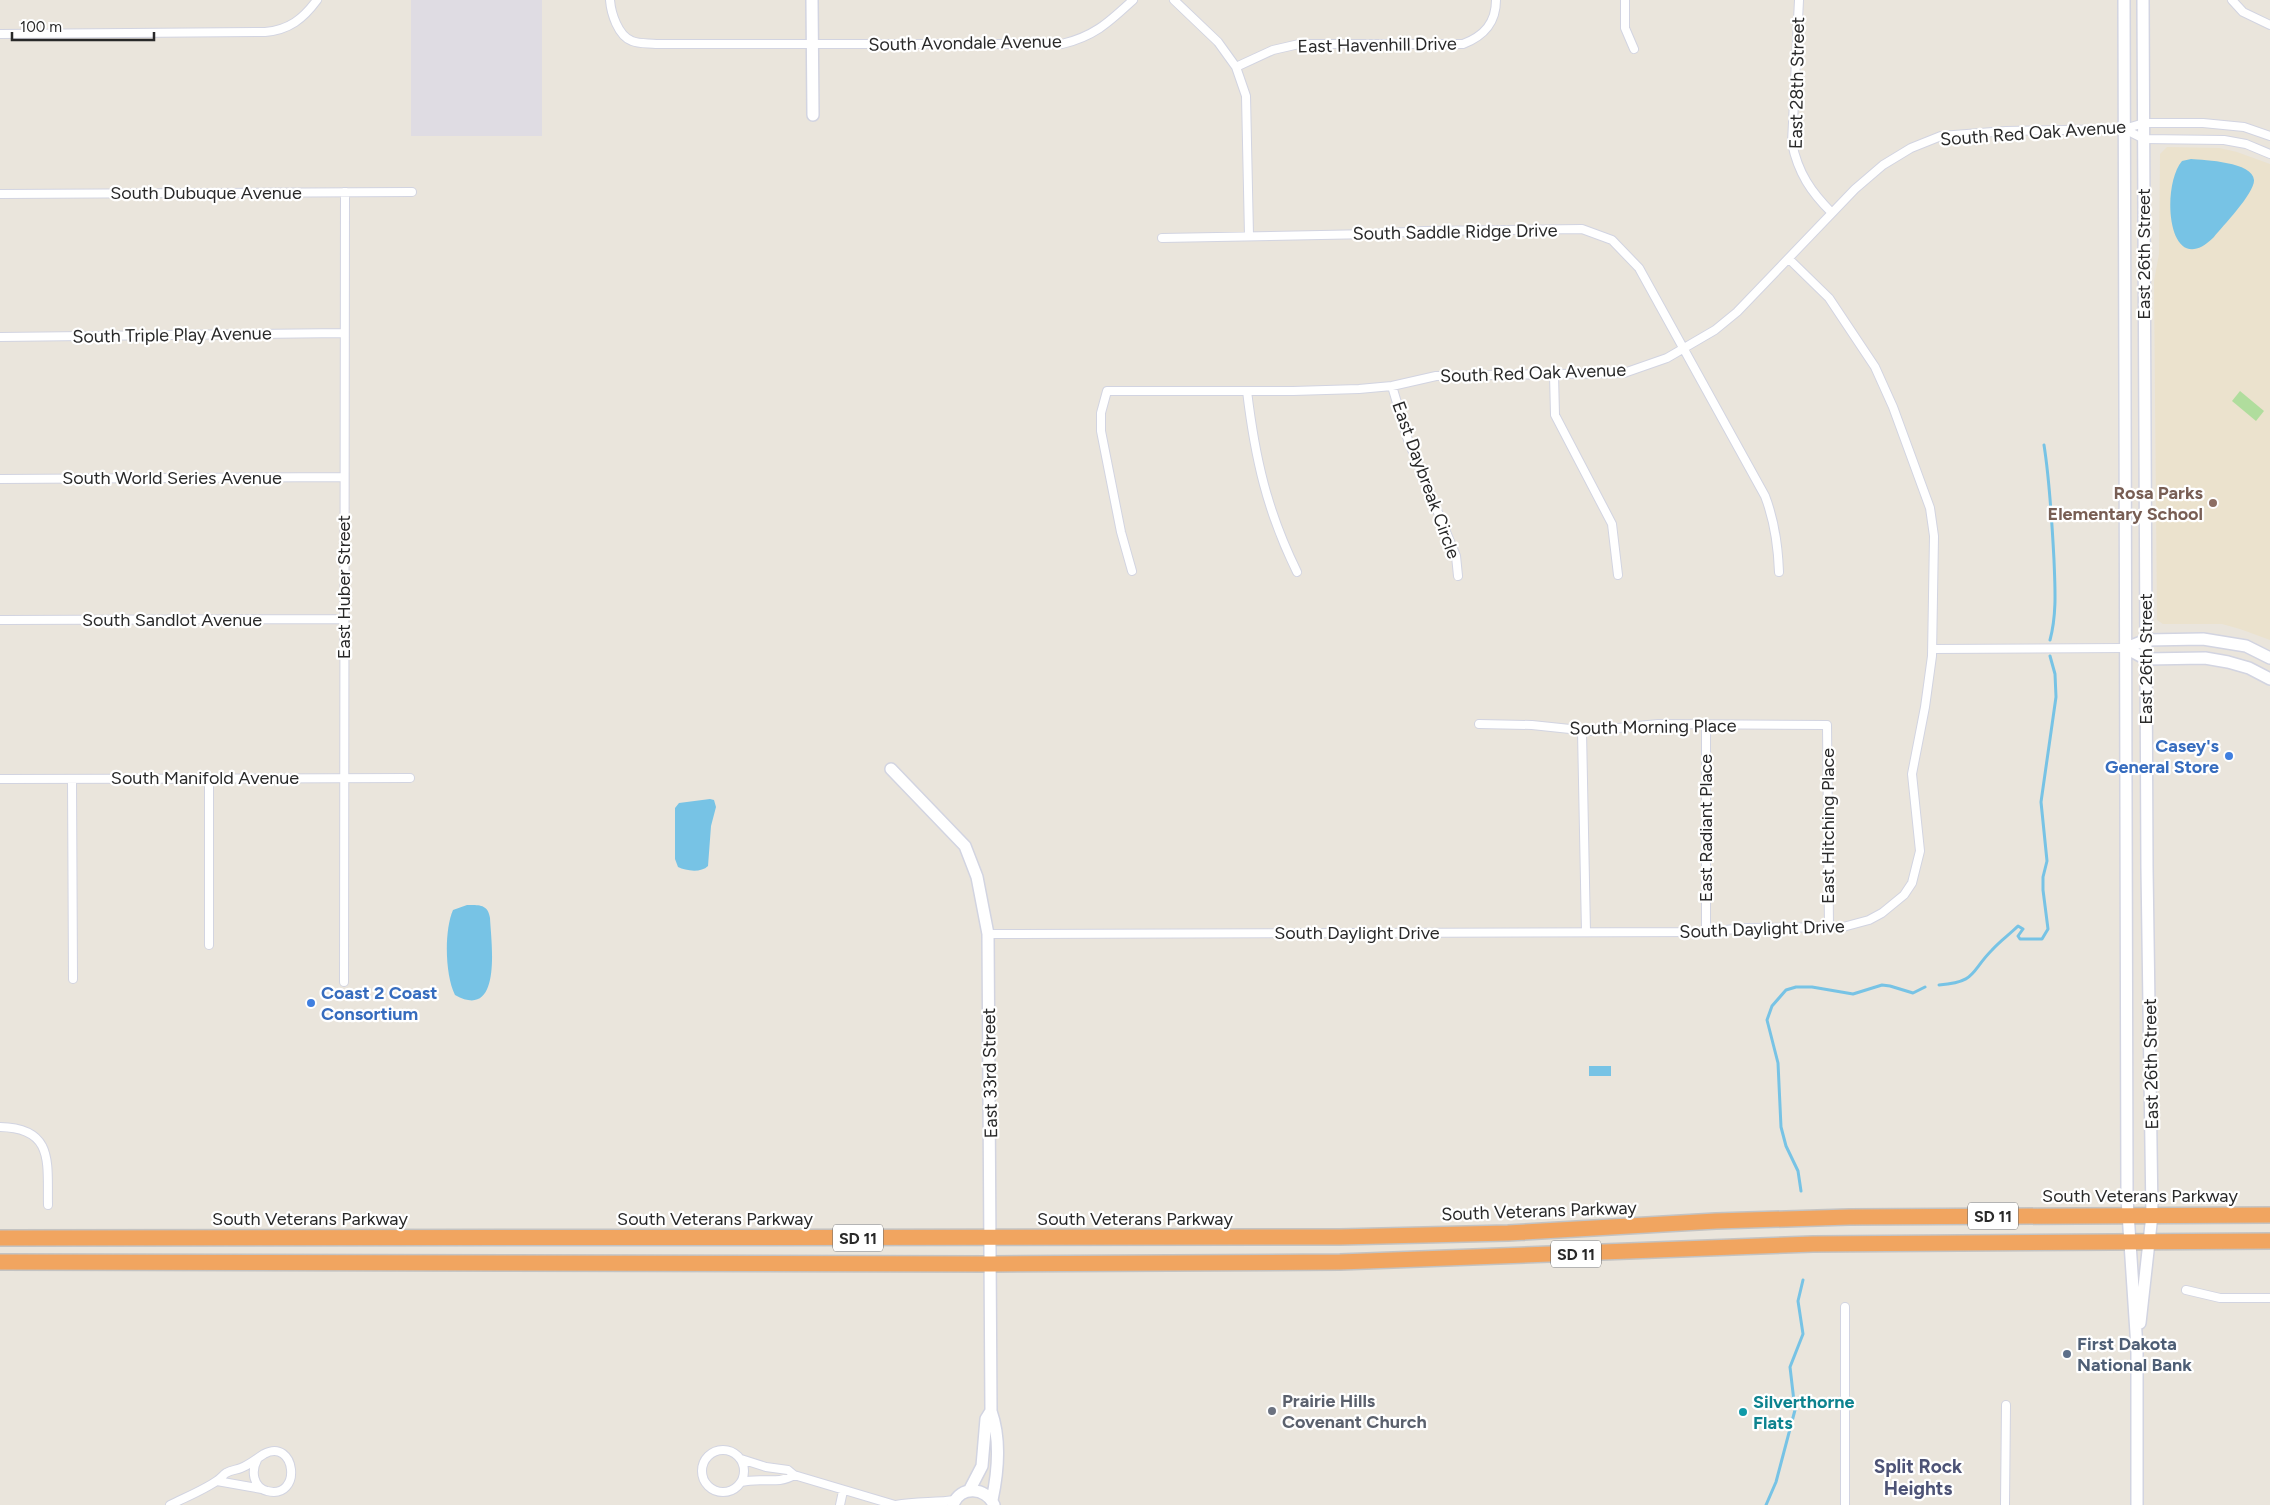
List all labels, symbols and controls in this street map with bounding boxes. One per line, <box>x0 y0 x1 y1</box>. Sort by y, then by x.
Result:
scale bar <box>12 10 155 42</box>
street label: East 28th Street <box>1785 16 1809 149</box>
text: 100 m <box>20 18 62 36</box>
street label: South Avondale Avenue <box>868 30 1062 56</box>
street label: East Havenhill Drive <box>1297 33 1457 57</box>
street label: South Red Oak Avenue <box>1939 116 2127 150</box>
street label: South Dubuque Avenue <box>110 182 302 204</box>
street label: East 26th Street <box>2133 188 2155 320</box>
street label: South Saddle Ridge Drive <box>1352 219 1558 245</box>
street label: South Triple Play Avenue <box>72 322 272 348</box>
street label: South Red Oak Avenue <box>1440 359 1627 387</box>
street label: East Daybreak Circle <box>1387 398 1465 562</box>
street label: South World Series Avenue <box>62 467 282 489</box>
place label: Rosa Parks Elementary School <box>2048 482 2204 525</box>
marker: Rosa Parks Elementary School <box>2207 497 2219 509</box>
street label: East Huber Street <box>333 515 355 659</box>
street label: East 26th Street <box>2135 593 2157 725</box>
street label: South Sandlot Avenue <box>82 609 262 631</box>
street label: South Morning Place <box>1569 715 1737 739</box>
place label: Casey's General Store <box>2105 735 2220 778</box>
street label: East Hitching Place <box>1817 748 1839 904</box>
marker: Casey's General Store <box>2223 750 2235 762</box>
street label: East Radiant Place <box>1695 754 1717 902</box>
street label: South Manifold Avenue <box>111 767 299 789</box>
street label: South Daylight Drive <box>1679 915 1845 943</box>
street label: South Daylight Drive <box>1274 922 1440 944</box>
place label: Coast 2 Coast Consortium <box>321 982 437 1025</box>
marker: Coast 2 Coast Consortium <box>305 997 317 1009</box>
street label: East 26th Street <box>2139 998 2163 1130</box>
street label: East 33rd Street <box>978 1007 1002 1138</box>
street label: South Veterans Parkway <box>2042 1185 2238 1207</box>
street label: South Veterans Parkway <box>1441 1197 1638 1225</box>
road number: SD 11 <box>1968 1202 2018 1230</box>
street label: South Veterans Parkway <box>212 1208 408 1230</box>
street label: South Veterans Parkway <box>617 1208 813 1230</box>
street label: South Veterans Parkway <box>1037 1208 1233 1230</box>
road number: SD 11 <box>833 1224 883 1252</box>
road number: SD 11 <box>1551 1240 1601 1268</box>
place label: First Dakota National Bank <box>2077 1333 2192 1376</box>
marker: First Dakota National Bank <box>2061 1348 2073 1360</box>
place label: Prairie Hills Covenant Church <box>1282 1390 1427 1433</box>
place label: Silverthorne Flats <box>1753 1391 1855 1434</box>
marker: Prairie Hills Covenant Church <box>1266 1405 1278 1417</box>
marker: Silverthorne Flats <box>1737 1406 1749 1418</box>
district label: Split Rock Heights <box>1874 1455 1963 1500</box>

